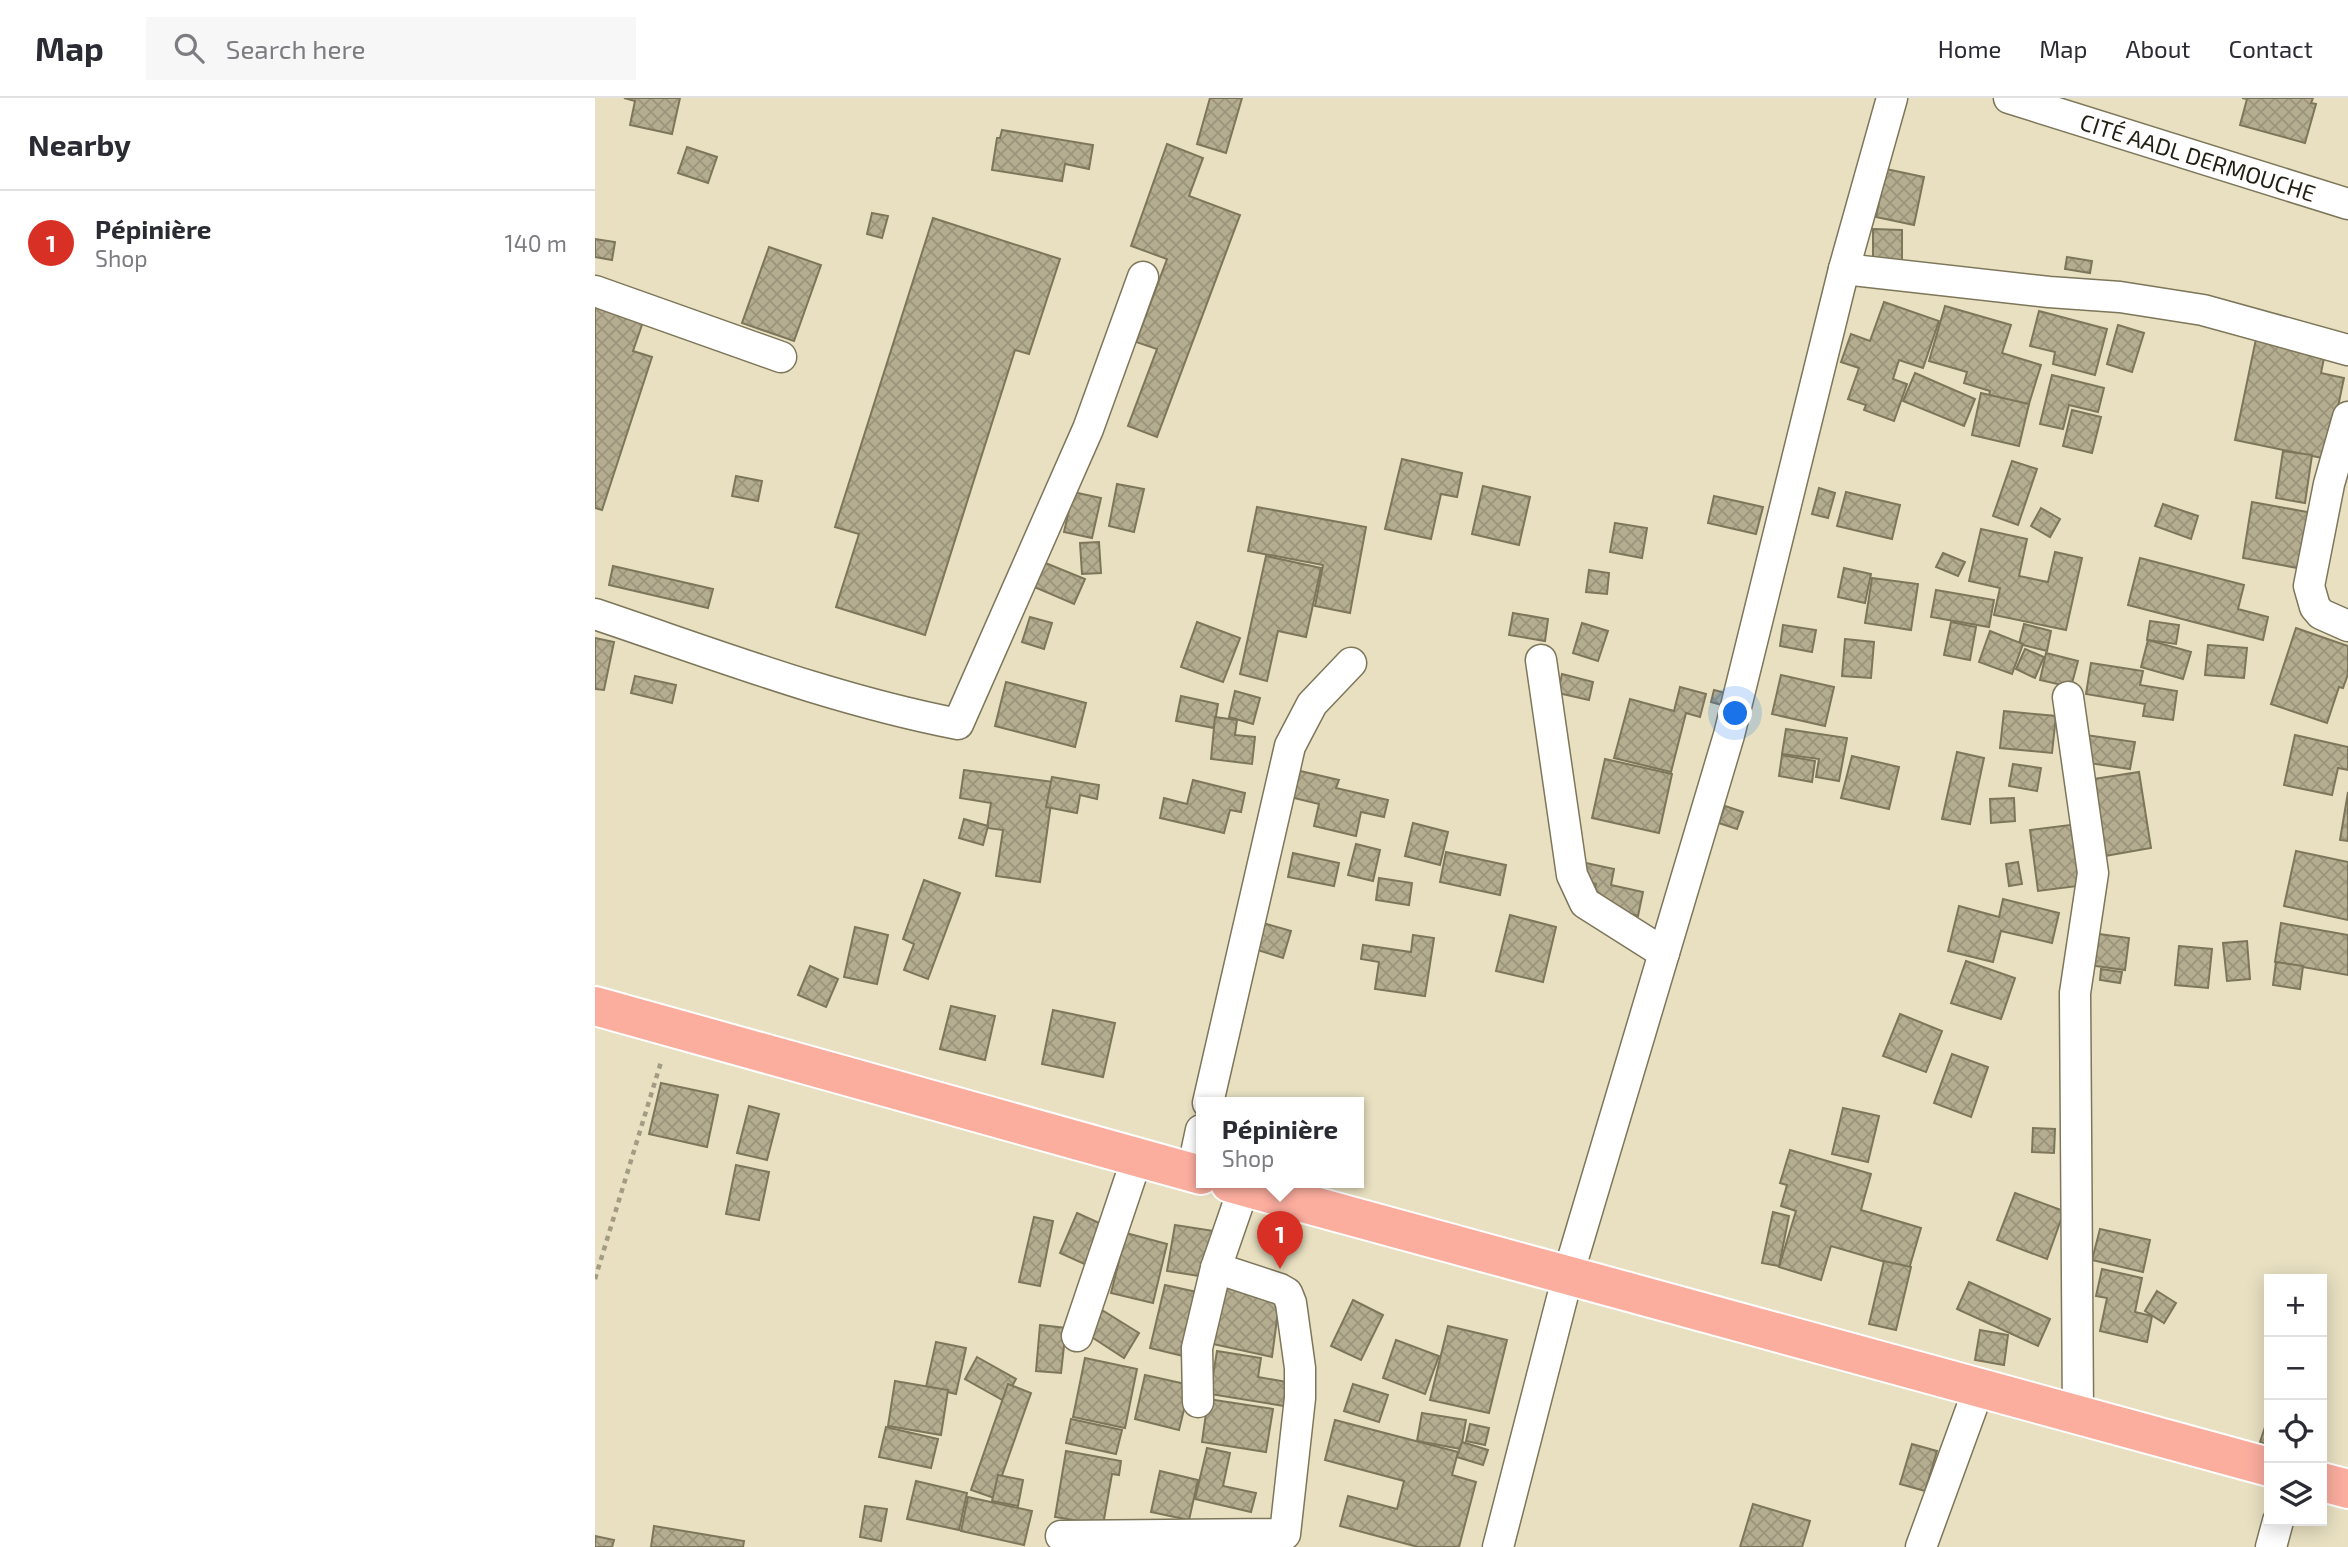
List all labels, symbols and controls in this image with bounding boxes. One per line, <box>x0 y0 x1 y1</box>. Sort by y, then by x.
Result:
search box <box>146 17 636 80</box>
text: Map <box>35 28 104 68</box>
icon: search <box>170 29 208 67</box>
text: Search here <box>226 33 365 64</box>
text: Home <box>1938 34 2001 63</box>
text: Map <box>2039 34 2087 63</box>
text: About <box>2125 34 2191 63</box>
text: Contact <box>2229 34 2313 63</box>
street label: CITÉ AADL DERMOUCHE <box>2077 107 2319 207</box>
text: Nearby <box>28 126 131 162</box>
text: Pépinière <box>95 213 211 244</box>
text: 1 <box>46 229 56 257</box>
text: 140 m <box>505 229 567 257</box>
text: Shop <box>95 244 148 272</box>
your location <box>1718 696 1752 730</box>
popup <box>1196 1097 1364 1188</box>
text: Pépinière <box>1222 1113 1338 1144</box>
text: Shop <box>1222 1144 1274 1172</box>
pin: 1 <box>1257 1211 1303 1269</box>
map controls <box>2264 1274 2327 1526</box>
button: + <box>2264 1274 2327 1337</box>
button: − <box>2264 1337 2327 1400</box>
button: locate <box>2264 1400 2327 1463</box>
button: layers <box>2264 1463 2327 1526</box>

